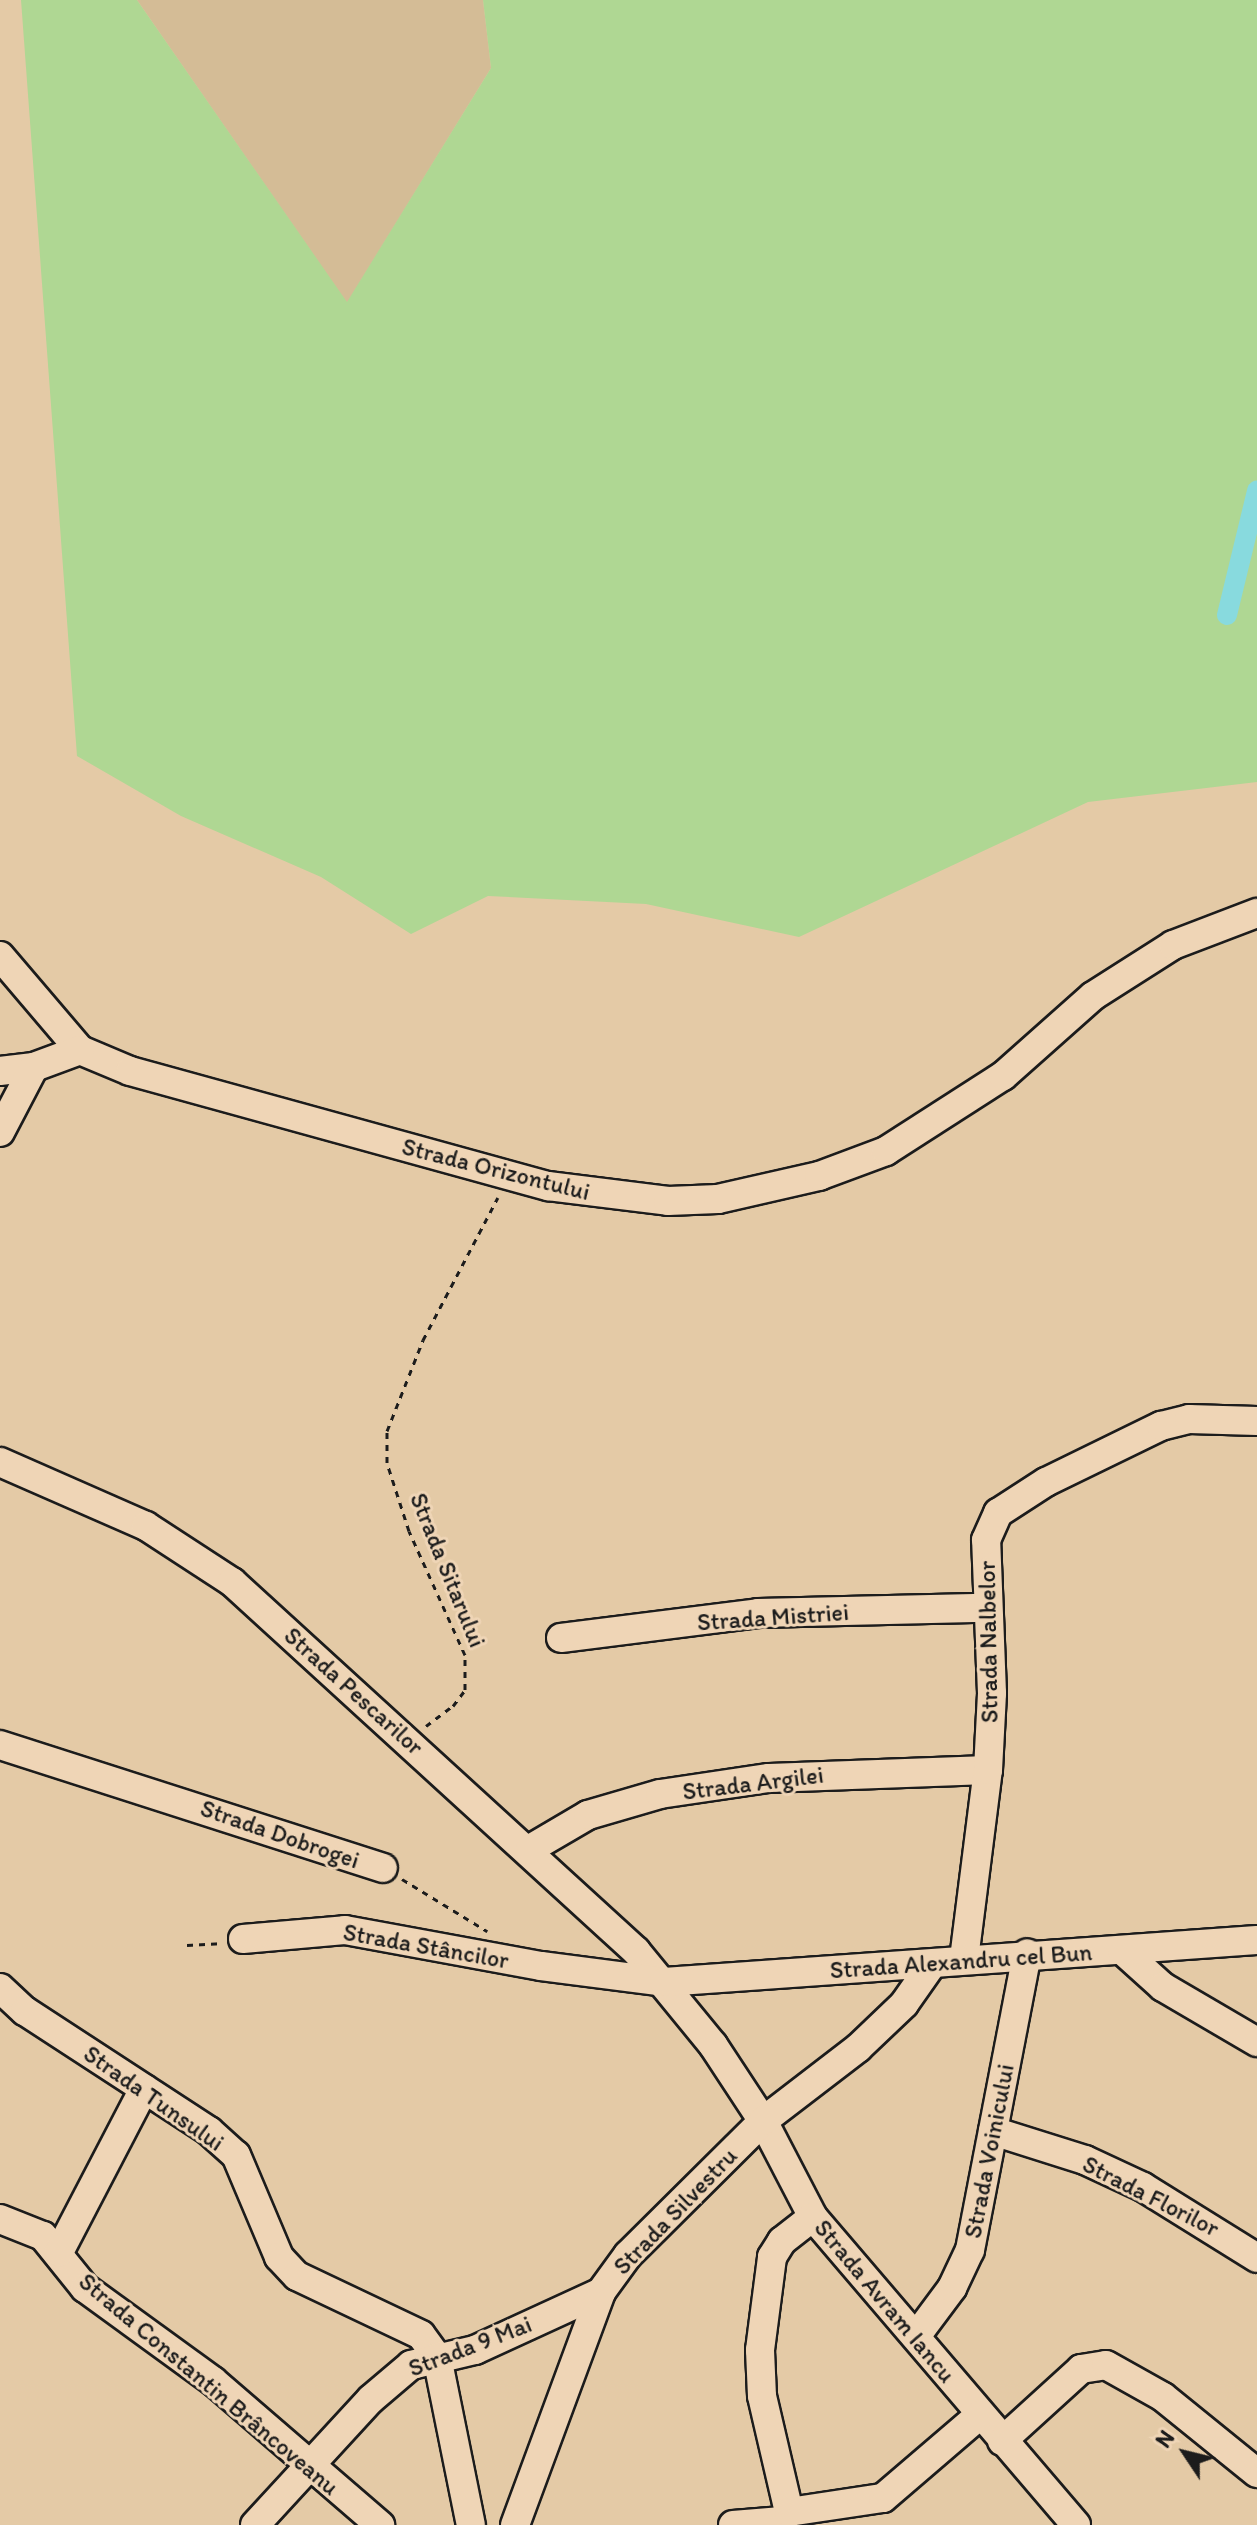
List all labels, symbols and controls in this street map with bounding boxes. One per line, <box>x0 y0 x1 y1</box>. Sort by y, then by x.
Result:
street label: Strada Orizontului <box>399 1132 593 1206</box>
street label: Strada Sitarului <box>404 1489 492 1651</box>
street label: Strada Nalbelor <box>972 1561 1004 1723</box>
street label: Strada Mistriei <box>696 1597 850 1637</box>
street label: Strada Pescarilor <box>279 1621 429 1761</box>
street label: Strada Argilei <box>681 1760 825 1806</box>
street label: Strada Dobrogei <box>197 1793 363 1875</box>
street label: Strada Stâncilor <box>341 1917 511 1975</box>
street label: Strada Alexandru cel Bun <box>829 1937 1093 1985</box>
street label: Strada Tunsului <box>79 2039 229 2157</box>
street label: Strada Voinicului <box>958 2062 1020 2240</box>
street label: Strada Silvestru <box>607 2141 743 2281</box>
street label: Strada Florilor <box>1078 2149 1224 2243</box>
street label: Strada Avram Iancu <box>808 2213 962 2389</box>
street label: Strada Constantin Brâncoveanu <box>73 2267 345 2501</box>
street label: Strada 9 Mai <box>404 2309 536 2383</box>
north arrow <box>1145 2413 1225 2493</box>
text: N <box>1150 2425 1180 2453</box>

